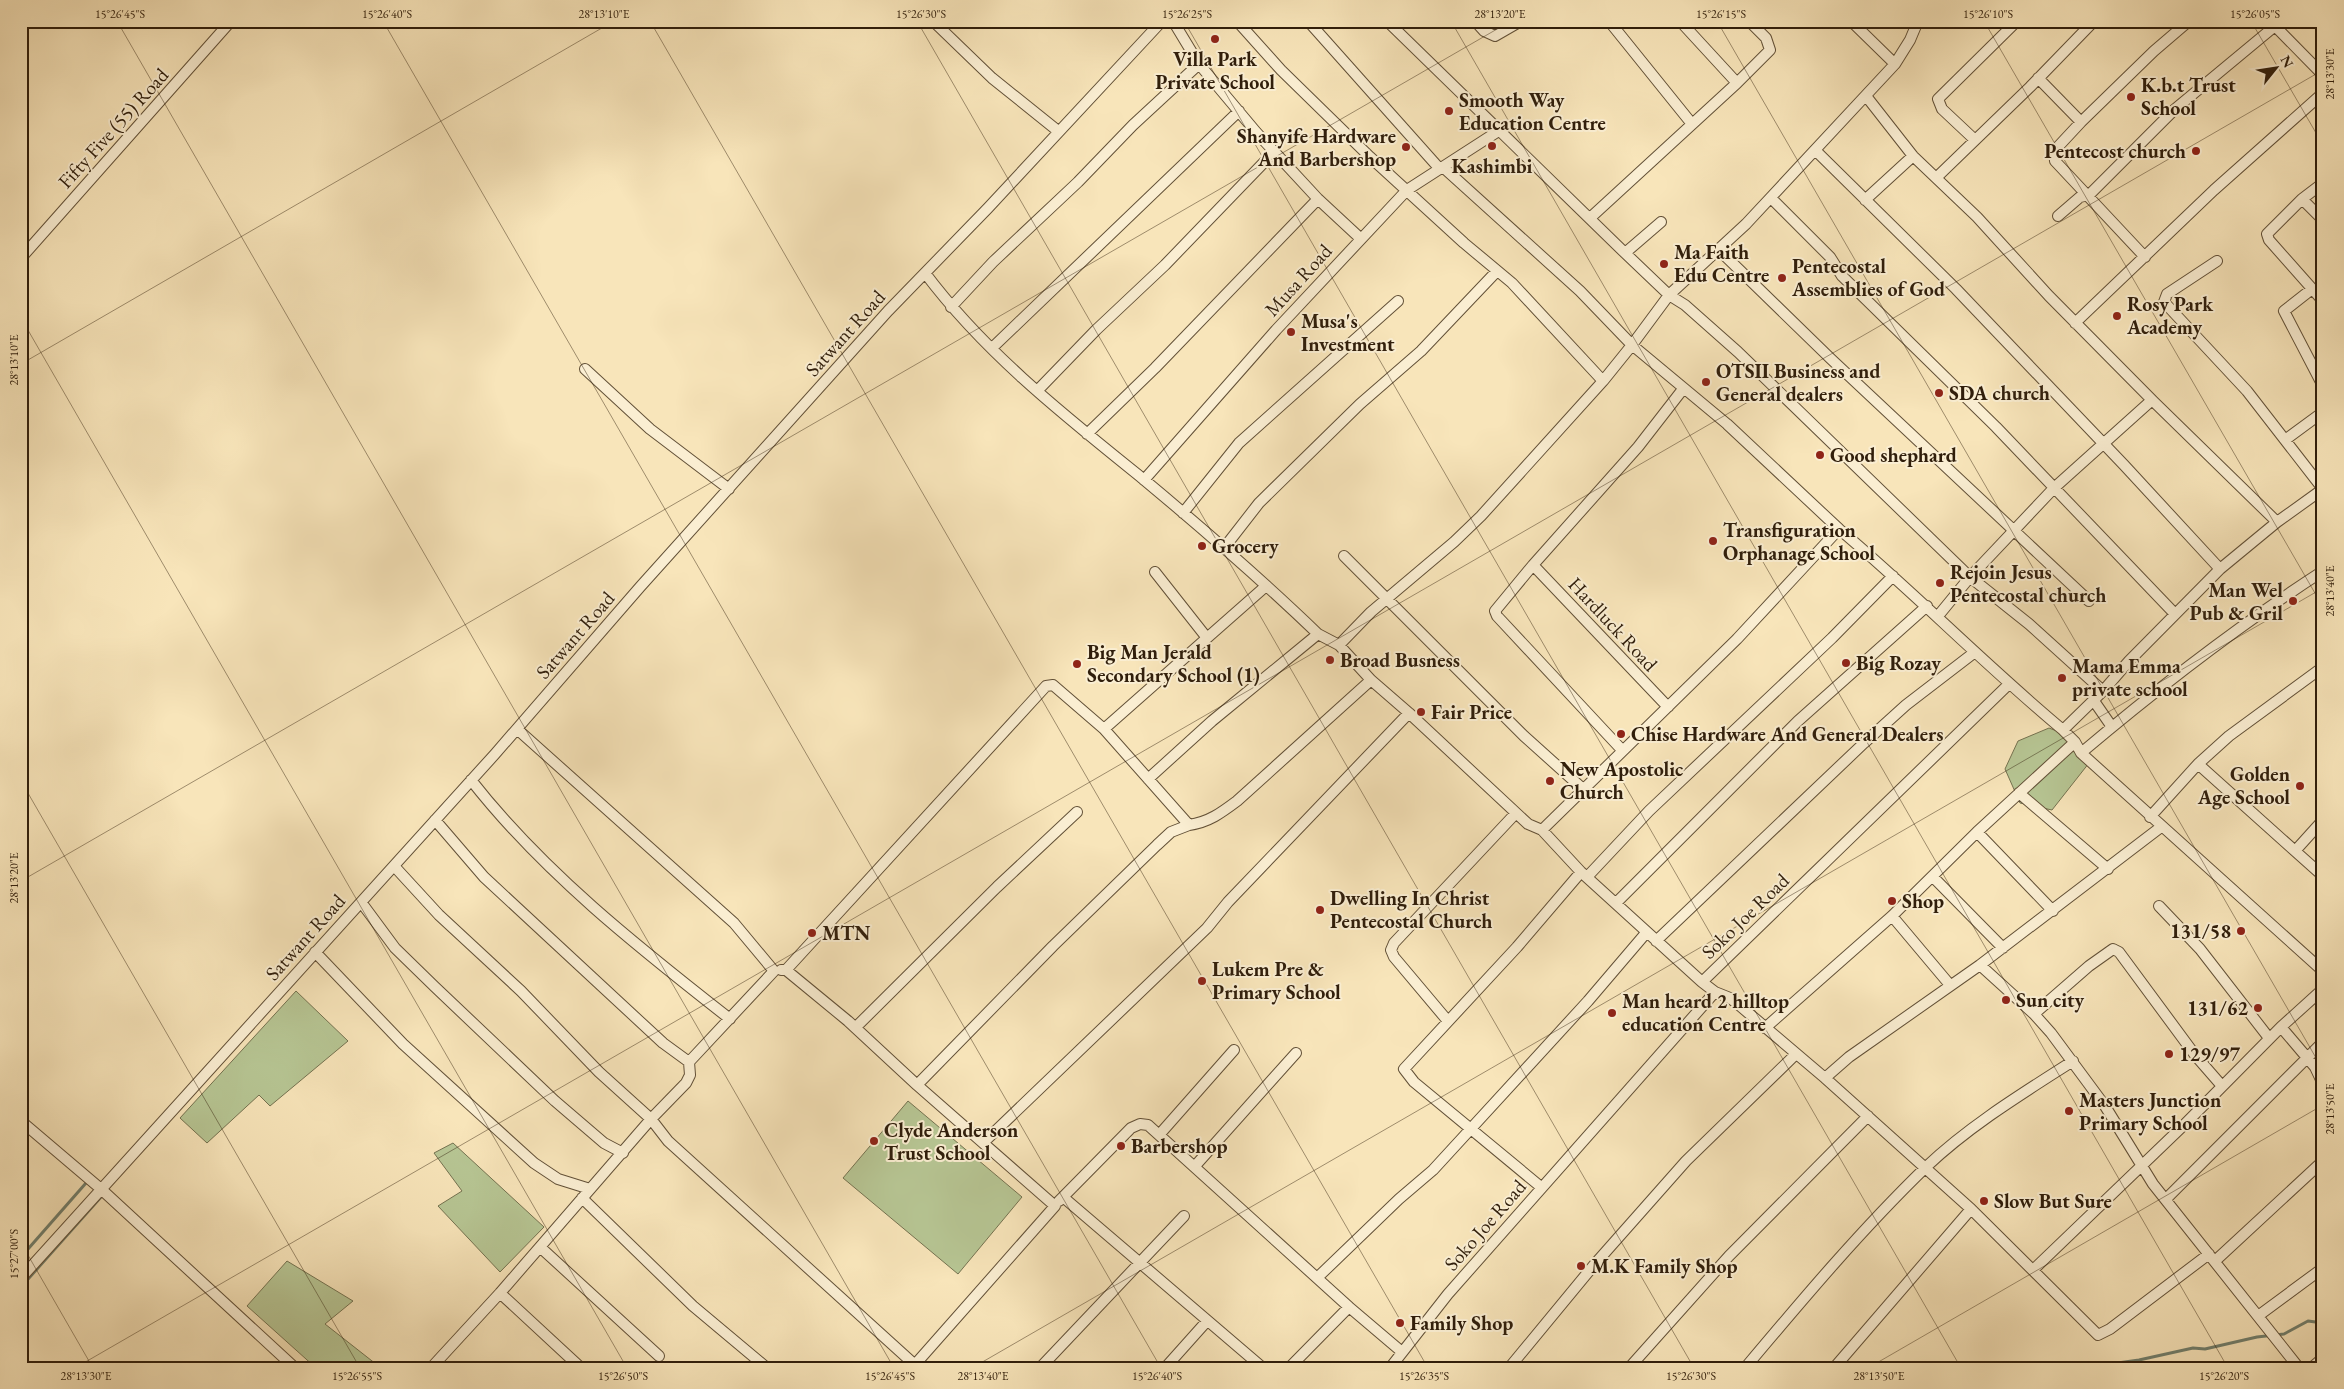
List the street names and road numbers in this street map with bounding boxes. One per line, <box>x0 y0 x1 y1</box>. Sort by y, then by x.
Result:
street label: Fifty Five (55) Road <box>52 62 175 194</box>
street label: Musa Road <box>1259 238 1338 322</box>
street label: Satwant Road <box>799 284 891 382</box>
street label: Hardluck Road <box>1563 571 1664 677</box>
street label: Satwant Road <box>530 585 621 684</box>
street label: Soko Joe Road <box>1695 867 1795 964</box>
street label: Satwant Road <box>259 888 351 986</box>
street label: Soko Joe Road <box>1438 1173 1532 1276</box>

